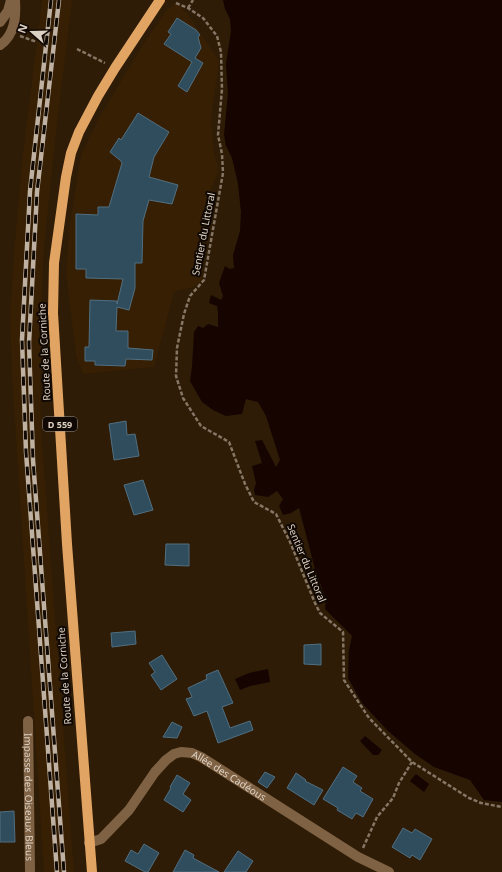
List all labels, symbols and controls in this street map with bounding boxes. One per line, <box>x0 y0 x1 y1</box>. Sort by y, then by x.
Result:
north arrow <box>12 12 52 52</box>
text: N <box>14 22 31 35</box>
street label: Sentier du Littoral <box>188 191 218 277</box>
street label: Route de la Corniche <box>34 303 54 401</box>
road number: D 559 <box>43 417 77 431</box>
street label: Sentier du Littoral <box>284 522 330 604</box>
street label: Route de la Corniche <box>54 627 74 725</box>
street label: Impasse des Oiseaux Bleus <box>21 733 37 861</box>
street label: Allée des Cadéous <box>190 747 269 804</box>

